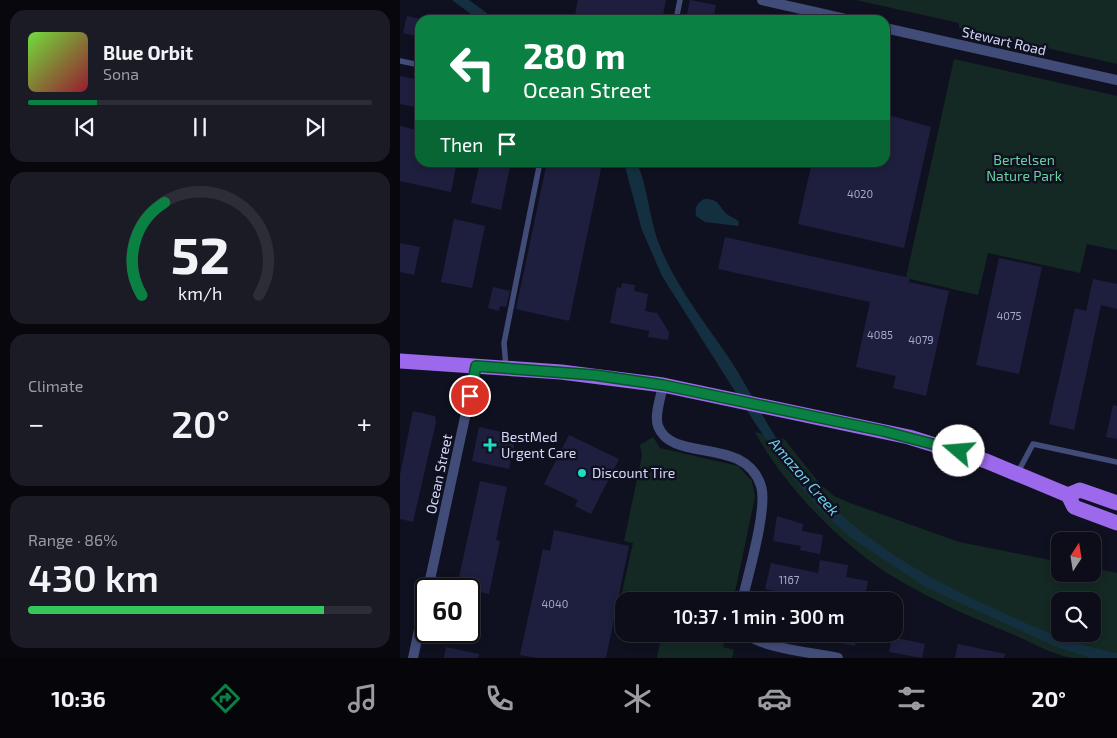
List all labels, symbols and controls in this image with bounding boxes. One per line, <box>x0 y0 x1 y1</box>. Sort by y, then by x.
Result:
street label: Stewart Road <box>960 23 1048 58</box>
text: 280 m <box>523 34 626 76</box>
icon: left <box>440 35 505 100</box>
text: Blue Orbit <box>103 41 193 64</box>
text: Sona <box>103 64 139 83</box>
text: Ocean Street <box>523 76 651 102</box>
icon: previous <box>71 113 99 141</box>
icon: pause <box>186 113 214 141</box>
icon: next <box>301 113 329 141</box>
icon: arrive <box>493 130 521 158</box>
text: Then <box>440 133 483 156</box>
park label: Bertelsen Nature Park <box>986 151 1062 184</box>
house number: 4020 <box>847 187 873 200</box>
text: 52 <box>171 222 229 284</box>
text: km/h <box>178 282 222 304</box>
house number: 4075 <box>997 309 1022 322</box>
house number: 4085 <box>867 328 893 341</box>
house number: 4079 <box>908 333 934 346</box>
pin <box>449 375 491 417</box>
text: Climate <box>28 376 83 395</box>
icon: arrive <box>456 382 484 410</box>
text: 20° <box>171 400 230 446</box>
text: − <box>28 406 44 440</box>
text: + <box>357 406 372 440</box>
position arrow <box>932 424 984 476</box>
place label: BestMed Urgent Care <box>501 428 576 461</box>
street label: Ocean Street <box>422 432 455 515</box>
water label: Amazon Creek <box>765 433 844 519</box>
marker: BestMed Urgent Care <box>483 438 497 452</box>
place label: Discount Tire <box>592 464 675 481</box>
marker: Discount Tire <box>576 467 588 479</box>
text: Range · 86% <box>28 530 118 549</box>
north arrow <box>1051 532 1101 582</box>
map controls <box>1051 532 1101 642</box>
text: 430 km <box>28 554 159 600</box>
house number: 1167 <box>779 573 800 586</box>
speed limit sign: 60 <box>415 578 480 643</box>
button: search <box>1051 592 1101 642</box>
house number: 4040 <box>542 597 568 610</box>
text: 10:37 · 1 min · 300 m <box>673 605 845 628</box>
icon: directions <box>208 681 243 716</box>
icon: music <box>345 681 380 716</box>
icon: phone <box>482 681 517 716</box>
icon: climate <box>620 681 655 716</box>
icon: car <box>757 681 792 716</box>
icon: filters <box>894 681 929 716</box>
text: 10:36 <box>51 685 106 711</box>
text: 20° <box>1032 685 1066 711</box>

